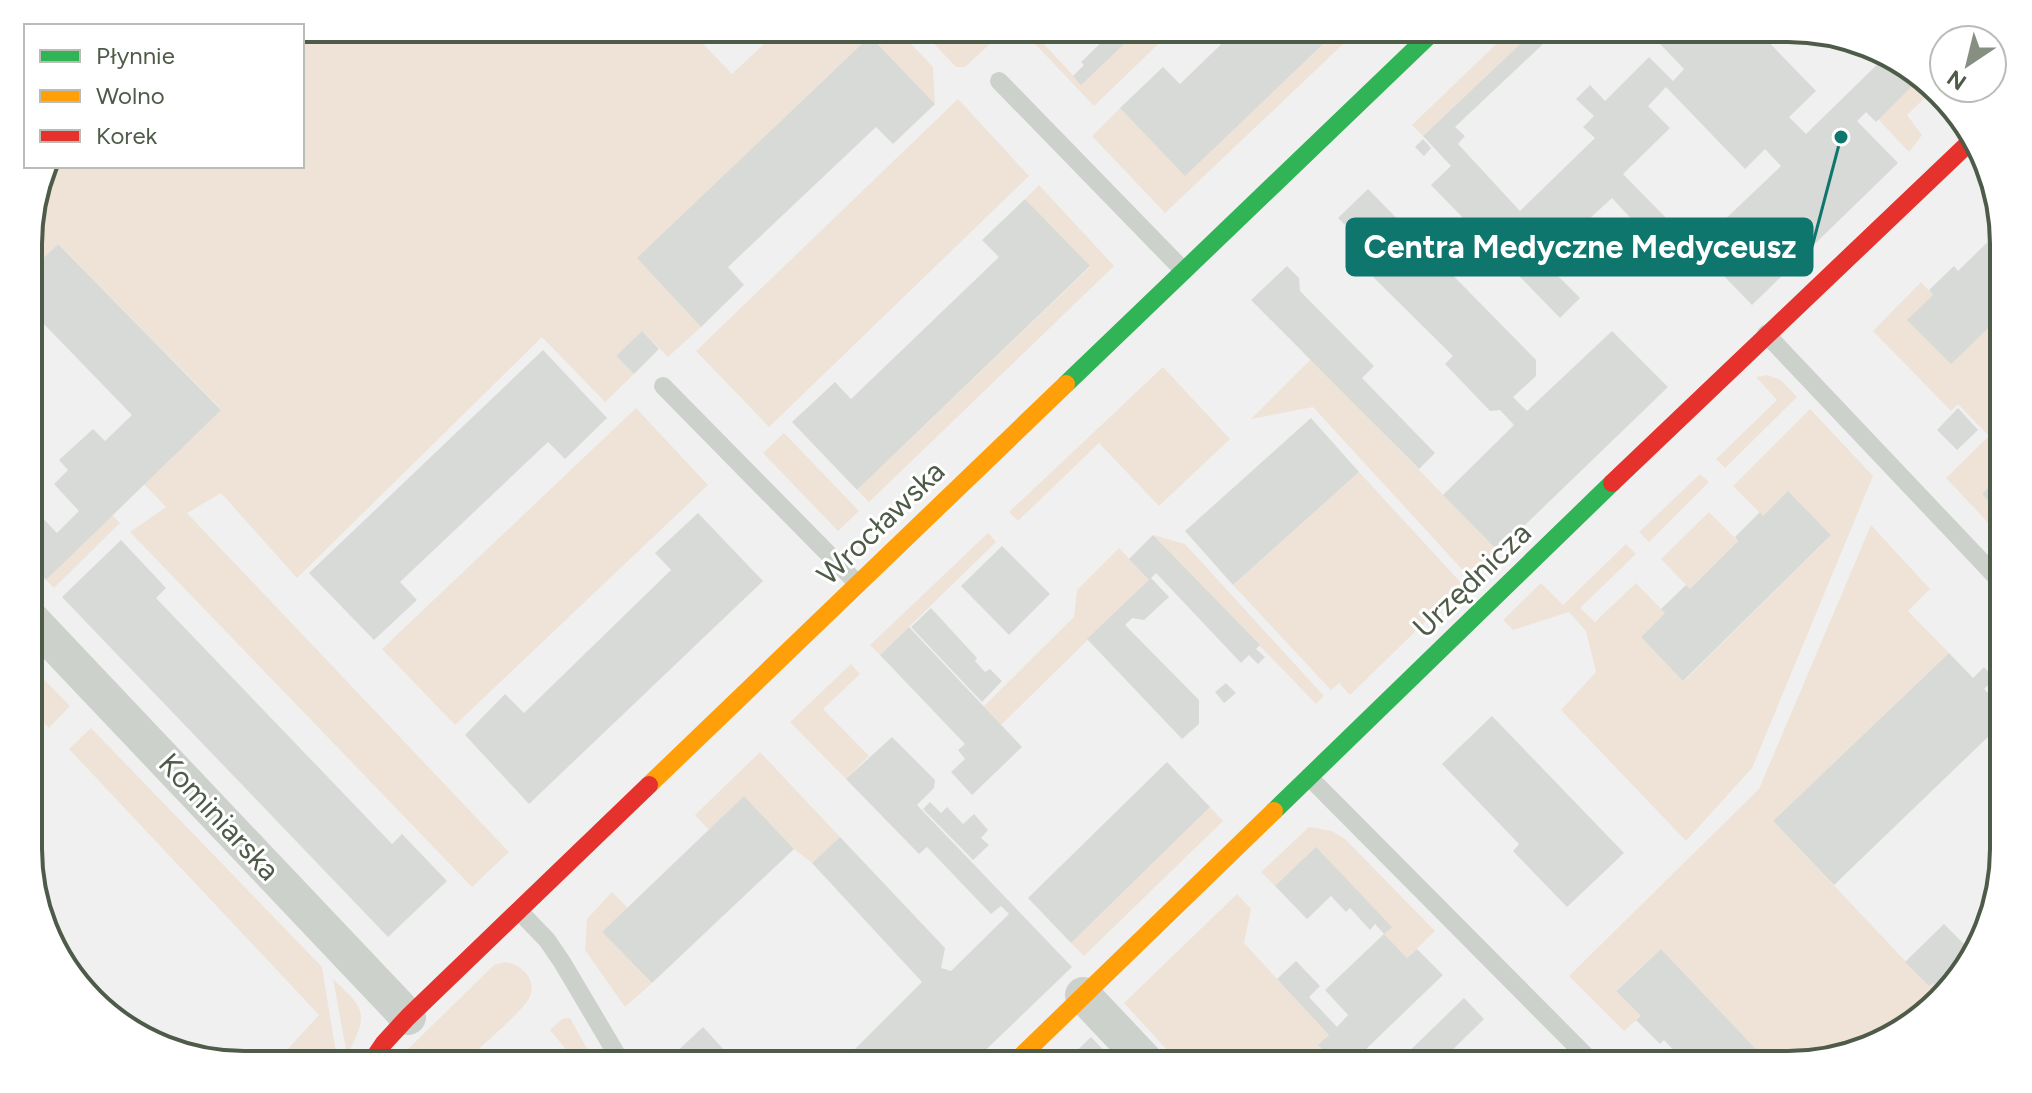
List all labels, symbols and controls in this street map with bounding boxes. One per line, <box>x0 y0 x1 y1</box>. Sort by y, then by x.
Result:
legend <box>24 24 304 168</box>
north arrow <box>1928 24 2008 104</box>
text: Płynnie <box>96 41 175 70</box>
text: N <box>1942 64 1972 96</box>
text: Wolno <box>96 81 165 110</box>
text: Korek <box>96 121 158 150</box>
callout: Centra Medyczne Medyceusz <box>1347 219 1812 275</box>
text: Centra Medyczne Medyceusz <box>1364 228 1796 266</box>
street label: Wrocławska <box>809 453 952 593</box>
street label: Urzędnicza <box>1405 514 1538 645</box>
street label: Kominiarska <box>151 745 288 888</box>

